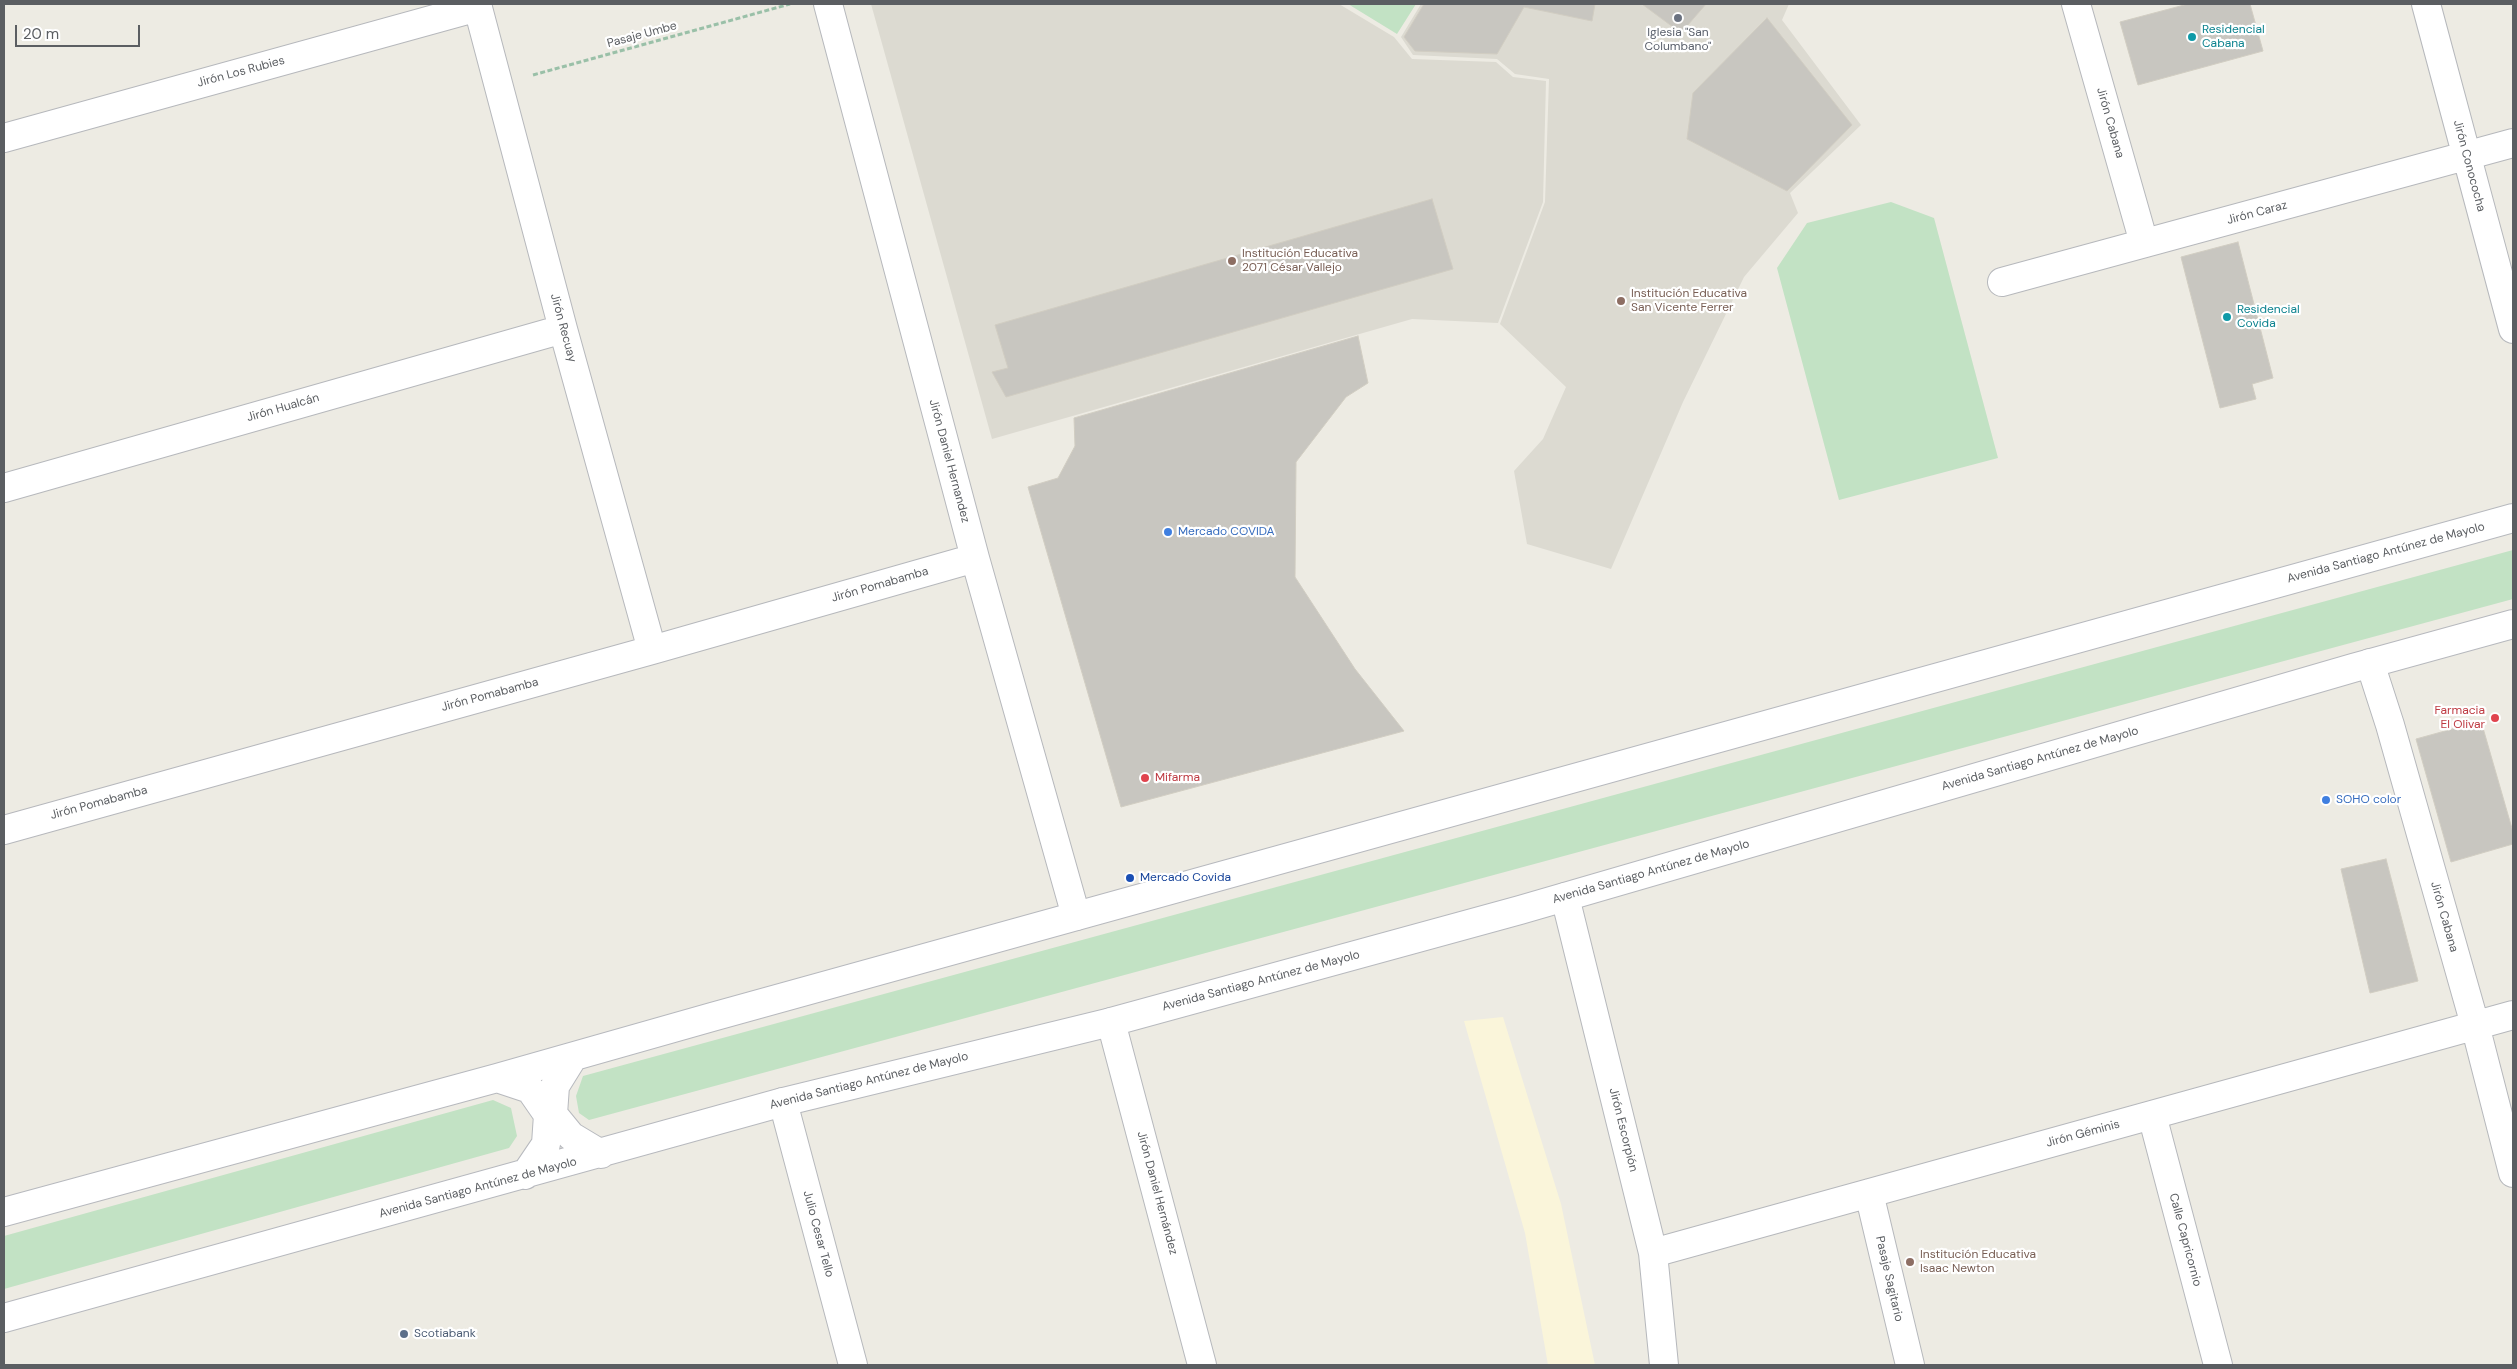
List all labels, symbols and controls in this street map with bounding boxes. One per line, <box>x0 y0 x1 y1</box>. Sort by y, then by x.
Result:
marker: Iglesia "San Columbano" <box>1672 12 1684 24</box>
scale bar <box>18 15 142 47</box>
street label: Pasaje Umbe <box>606 19 678 51</box>
place label: Residencial Cabana <box>2202 23 2265 51</box>
text: 20 m <box>23 24 59 44</box>
place label: Iglesia "San Columbano" <box>1645 26 1711 54</box>
marker: Residencial Cabana <box>2186 31 2198 43</box>
street label: Jirón Los Rubies <box>196 53 286 91</box>
street label: Jirón Cabana <box>2093 86 2127 160</box>
street label: Jirón Conococha <box>2450 119 2488 213</box>
street label: Jirón Caraz <box>2225 198 2289 228</box>
place label: Institución Educativa 2071 César Vallejo <box>1242 247 1358 275</box>
marker: Institución Educativa 2071 César Vallejo <box>1226 255 1238 267</box>
place label: Institución Educativa San Vicente Ferrer <box>1631 287 1747 315</box>
street label: Jirón Recuay <box>547 292 579 364</box>
marker: Institución Educativa San Vicente Ferrer <box>1615 295 1627 307</box>
place label: Residencial Covida <box>2237 303 2300 331</box>
marker: Residencial Covida <box>2221 311 2233 323</box>
street label: Jirón Hualcán <box>245 391 321 425</box>
street label: Jirón Daniel Hernandez <box>926 398 972 524</box>
street label: Avenida Santiago Antúnez de Mayolo <box>2285 520 2487 586</box>
place label: Mercado COVIDA <box>1178 525 1274 539</box>
marker: Mercado COVIDA <box>1162 526 1174 538</box>
street label: Jirón Pomabamba <box>830 564 930 606</box>
street label: Jirón Pomabamba <box>440 675 540 715</box>
place label: Farmacia El Olivar <box>2435 704 2485 732</box>
marker: Farmacia El Olivar <box>2489 712 2501 724</box>
street label: Avenida Santiago Antúnez de Mayolo <box>1940 724 2140 794</box>
place label: Mifarma <box>1155 771 1200 785</box>
marker: Mifarma <box>1139 772 1151 784</box>
street label: Jirón Pomabamba <box>49 783 149 823</box>
place label: SOHO color <box>2336 793 2401 807</box>
marker: SOHO color <box>2320 794 2332 806</box>
street label: Avenida Santiago Antúnez de Mayolo <box>1551 837 1751 907</box>
place label: Mercado Covida <box>1140 871 1231 885</box>
marker: Mercado Covida <box>1124 872 1136 884</box>
street label: Jirón Cabana <box>2427 880 2461 954</box>
street label: Avenida Santiago Antúnez de Mayolo <box>1160 948 1362 1014</box>
street label: Avenida Santiago Antúnez de Mayolo <box>768 1049 970 1113</box>
street label: Jirón Escorpión <box>1606 1087 1640 1173</box>
street label: Jirón Géminis <box>2045 1117 2121 1151</box>
street label: Jirón Daniel Hernández <box>1134 1130 1180 1256</box>
street label: Avenida Santiago Antúnez de Mayolo <box>377 1155 579 1221</box>
street label: Julio Cesar Tello <box>799 1189 837 1279</box>
street label: Calle Capricornio <box>2166 1192 2204 1288</box>
street label: Pasaje Sagitario <box>1872 1235 1906 1323</box>
place label: Institución Educativa Isaac Newton <box>1920 1248 2036 1276</box>
marker: Institución Educativa Isaac Newton <box>1904 1256 1916 1268</box>
place label: Scotiabank <box>414 1327 476 1341</box>
marker: Scotiabank <box>398 1328 410 1340</box>

